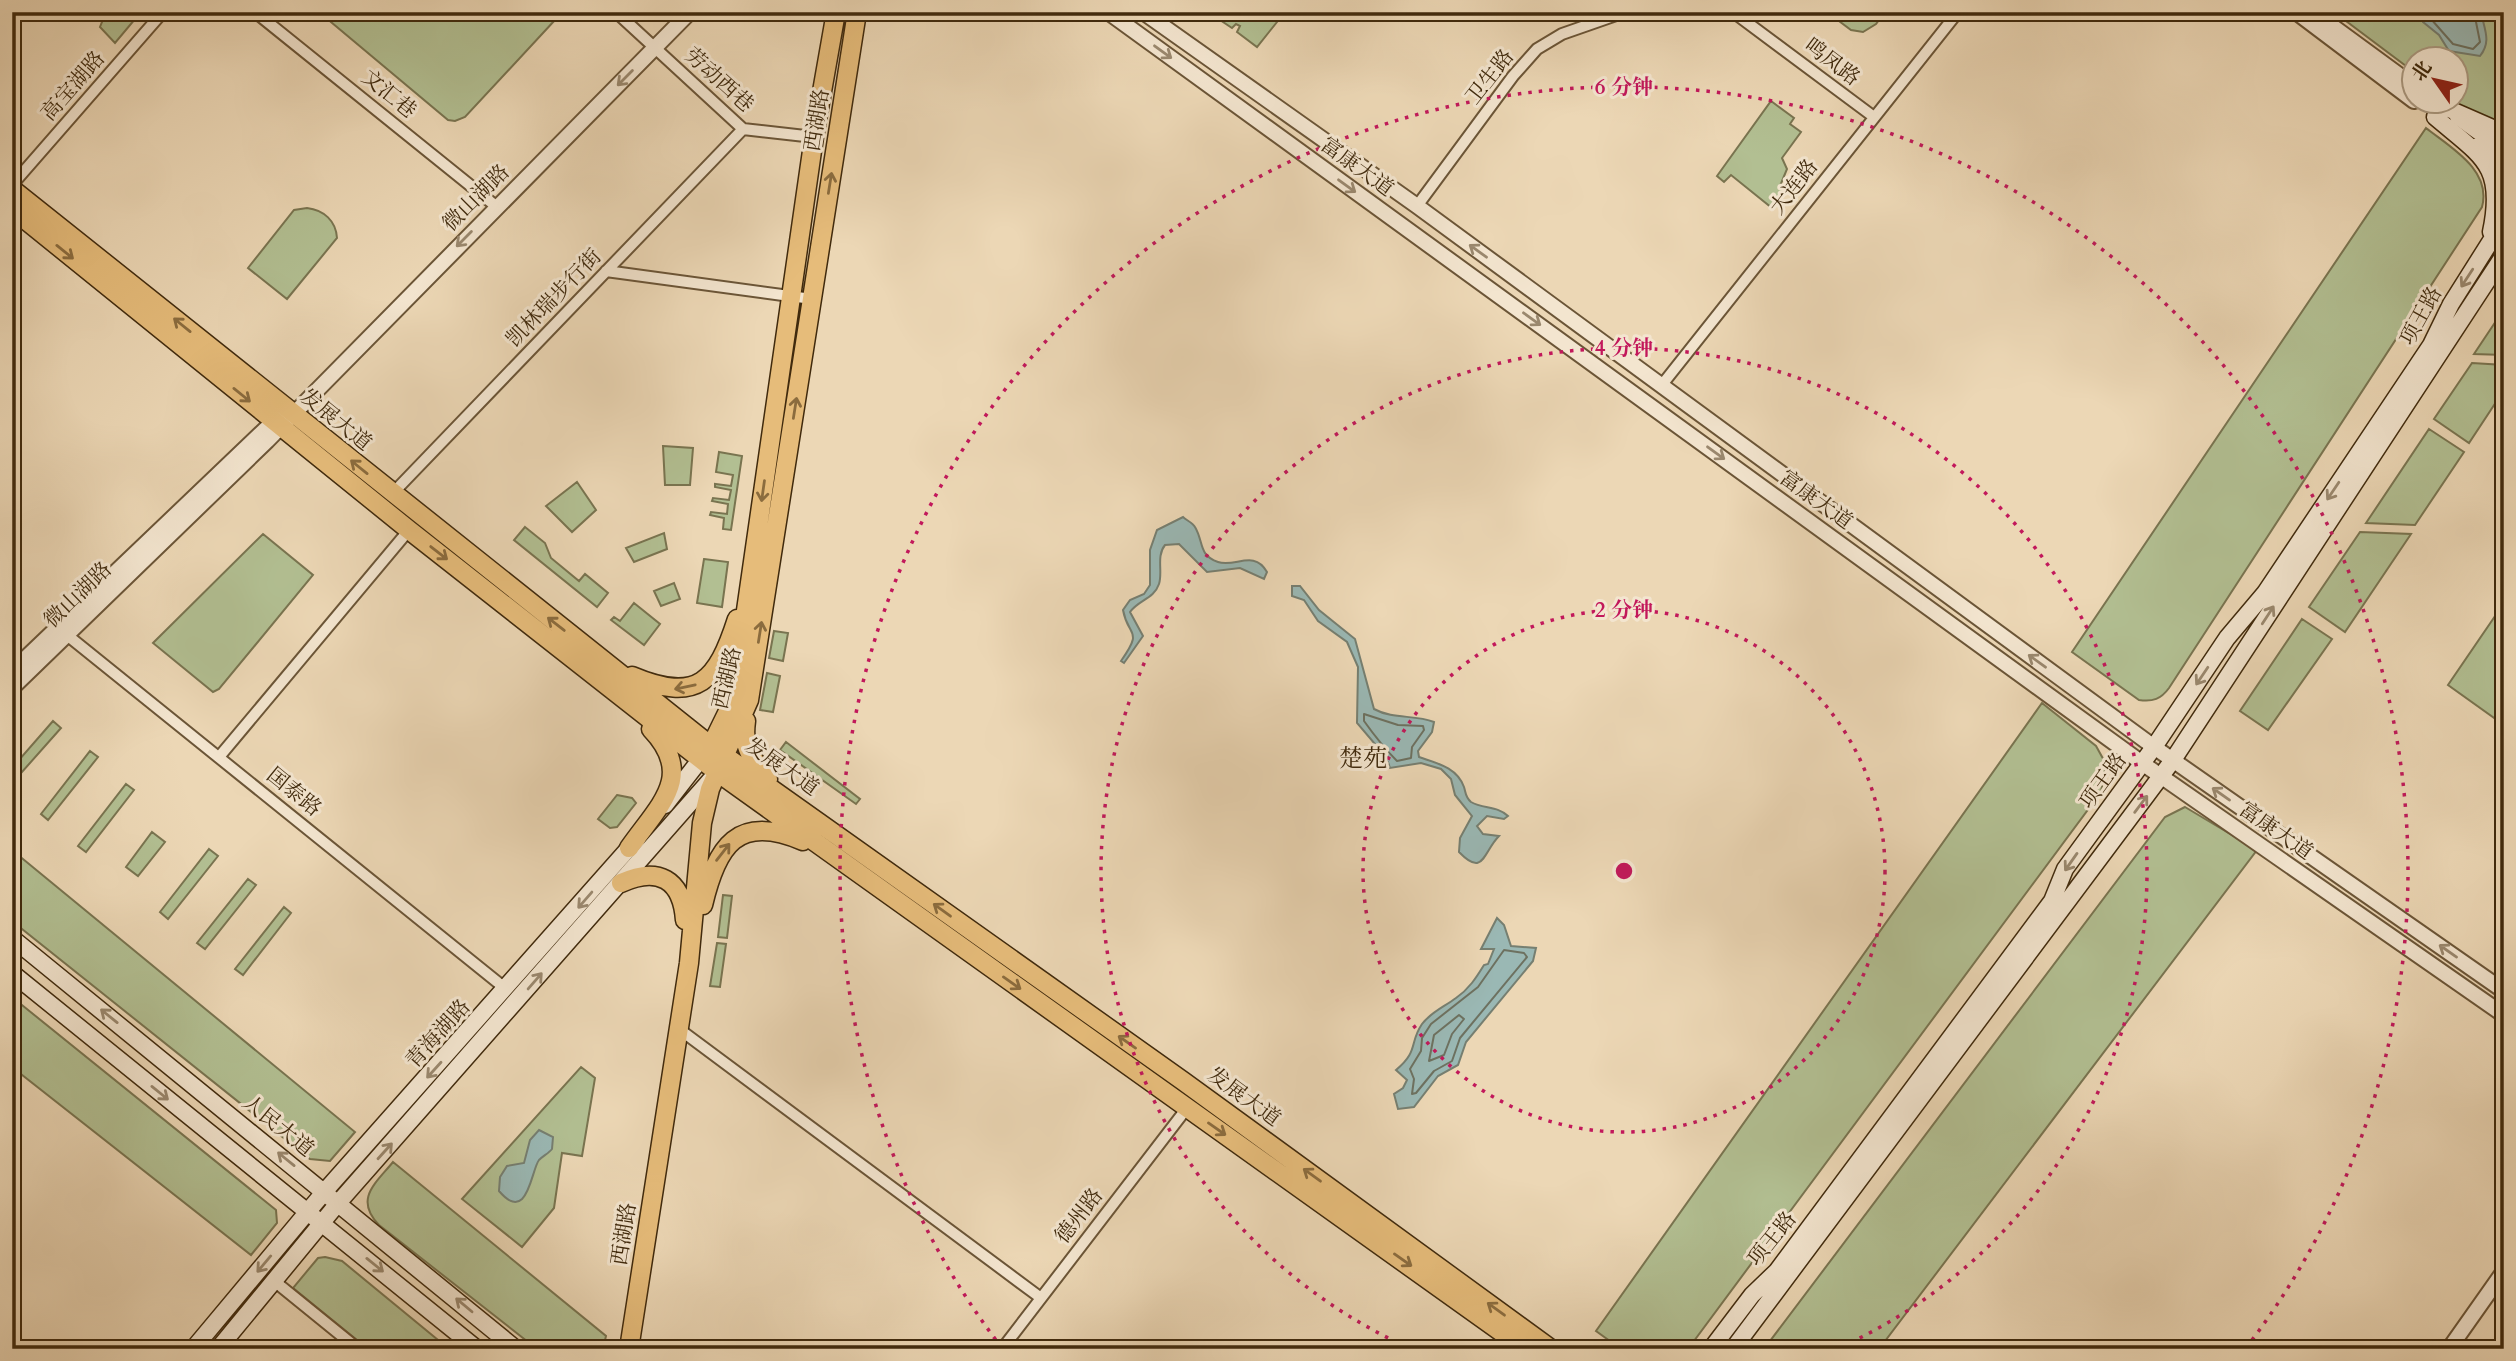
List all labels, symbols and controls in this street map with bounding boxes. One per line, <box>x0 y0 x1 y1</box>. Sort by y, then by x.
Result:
street label: 鸣凤路 <box>1798 31 1866 93</box>
street label: 劳动西巷 <box>678 41 760 119</box>
street label: 卫生路 <box>1459 43 1521 111</box>
street label: 高宝湖路 <box>35 45 111 127</box>
one-way arrow <box>1153 45 1172 60</box>
north arrow <box>2400 46 2470 116</box>
text: 北 <box>2406 56 2438 86</box>
street label: 文汇巷 <box>355 63 423 125</box>
one-way arrow <box>617 69 634 86</box>
text: 6 分钟 <box>1595 73 1653 102</box>
street label: 西湖路 <box>798 87 836 153</box>
street label: 富康大道 <box>1314 131 1400 203</box>
street label: 大连路 <box>1763 153 1825 221</box>
street label: 微山湖路 <box>436 158 516 238</box>
one-way arrow <box>824 172 837 195</box>
one-way arrow <box>1337 179 1356 193</box>
one-way arrow <box>456 231 473 248</box>
street label: 凯林瑞步行街 <box>500 243 608 353</box>
one-way arrow <box>56 244 74 259</box>
one-way arrow <box>1469 244 1488 258</box>
one-way arrow <box>2460 267 2474 287</box>
street label: 项王路 <box>2393 281 2449 351</box>
one-way arrow <box>1522 312 1541 326</box>
one-way arrow <box>173 317 191 332</box>
text: 4 分钟 <box>1595 334 1653 363</box>
street label: 发展大道 <box>294 382 378 458</box>
one-way arrow <box>233 387 251 402</box>
one-way arrow <box>789 397 802 419</box>
one-way arrow <box>1706 446 1725 460</box>
one-way arrow <box>351 460 369 475</box>
street label: 富康大道 <box>1773 464 1859 536</box>
one-way arrow <box>756 480 769 502</box>
one-way arrow <box>2326 481 2340 500</box>
one-way arrow <box>429 545 447 560</box>
street label: 微山湖路 <box>38 555 118 635</box>
text: 2 分钟 <box>1595 596 1653 625</box>
one-way arrow <box>2261 606 2275 626</box>
one-way arrow <box>547 617 566 632</box>
one-way arrow <box>754 621 767 644</box>
street label: 西湖路 <box>706 644 748 712</box>
one-way arrow <box>2028 653 2046 668</box>
one-way arrow <box>2194 666 2209 685</box>
one-way arrow <box>674 681 697 695</box>
street label: 发展大道 <box>739 731 825 803</box>
district label: 楚苑 <box>1339 742 1387 775</box>
street label: 项王路 <box>2073 747 2133 815</box>
street label: 国泰路 <box>260 761 328 823</box>
one-way arrow <box>2212 786 2231 801</box>
one-way arrow <box>2134 795 2148 814</box>
street label: 富康大道 <box>2233 795 2319 867</box>
one-way arrow <box>715 843 730 861</box>
one-way arrow <box>2064 852 2078 871</box>
centre of rings <box>1612 859 1636 883</box>
one-way arrow <box>577 891 593 909</box>
one-way arrow <box>933 903 952 918</box>
one-way arrow <box>2439 944 2458 959</box>
one-way arrow <box>527 972 543 990</box>
one-way arrow <box>1002 976 1021 990</box>
street label: 青海湖路 <box>399 993 477 1075</box>
one-way arrow <box>100 1009 119 1024</box>
one-way arrow <box>1118 1035 1137 1049</box>
one-way arrow <box>426 1061 442 1079</box>
street label: 发展大道 <box>1201 1061 1287 1133</box>
one-way arrow <box>151 1085 169 1101</box>
street label: 人民大道 <box>236 1088 320 1164</box>
one-way arrow <box>1207 1122 1226 1136</box>
one-way arrow <box>376 1143 393 1160</box>
one-way arrow <box>278 1152 296 1167</box>
one-way arrow <box>1303 1168 1322 1182</box>
street label: 德州路 <box>1048 1182 1110 1250</box>
street label: 西湖路 <box>605 1201 643 1267</box>
street label: 项王路 <box>1741 1205 1803 1273</box>
one-way arrow <box>1393 1253 1412 1267</box>
one-way arrow <box>256 1255 271 1273</box>
one-way arrow <box>365 1258 383 1273</box>
one-way arrow <box>455 1297 473 1313</box>
one-way arrow <box>1487 1301 1506 1316</box>

